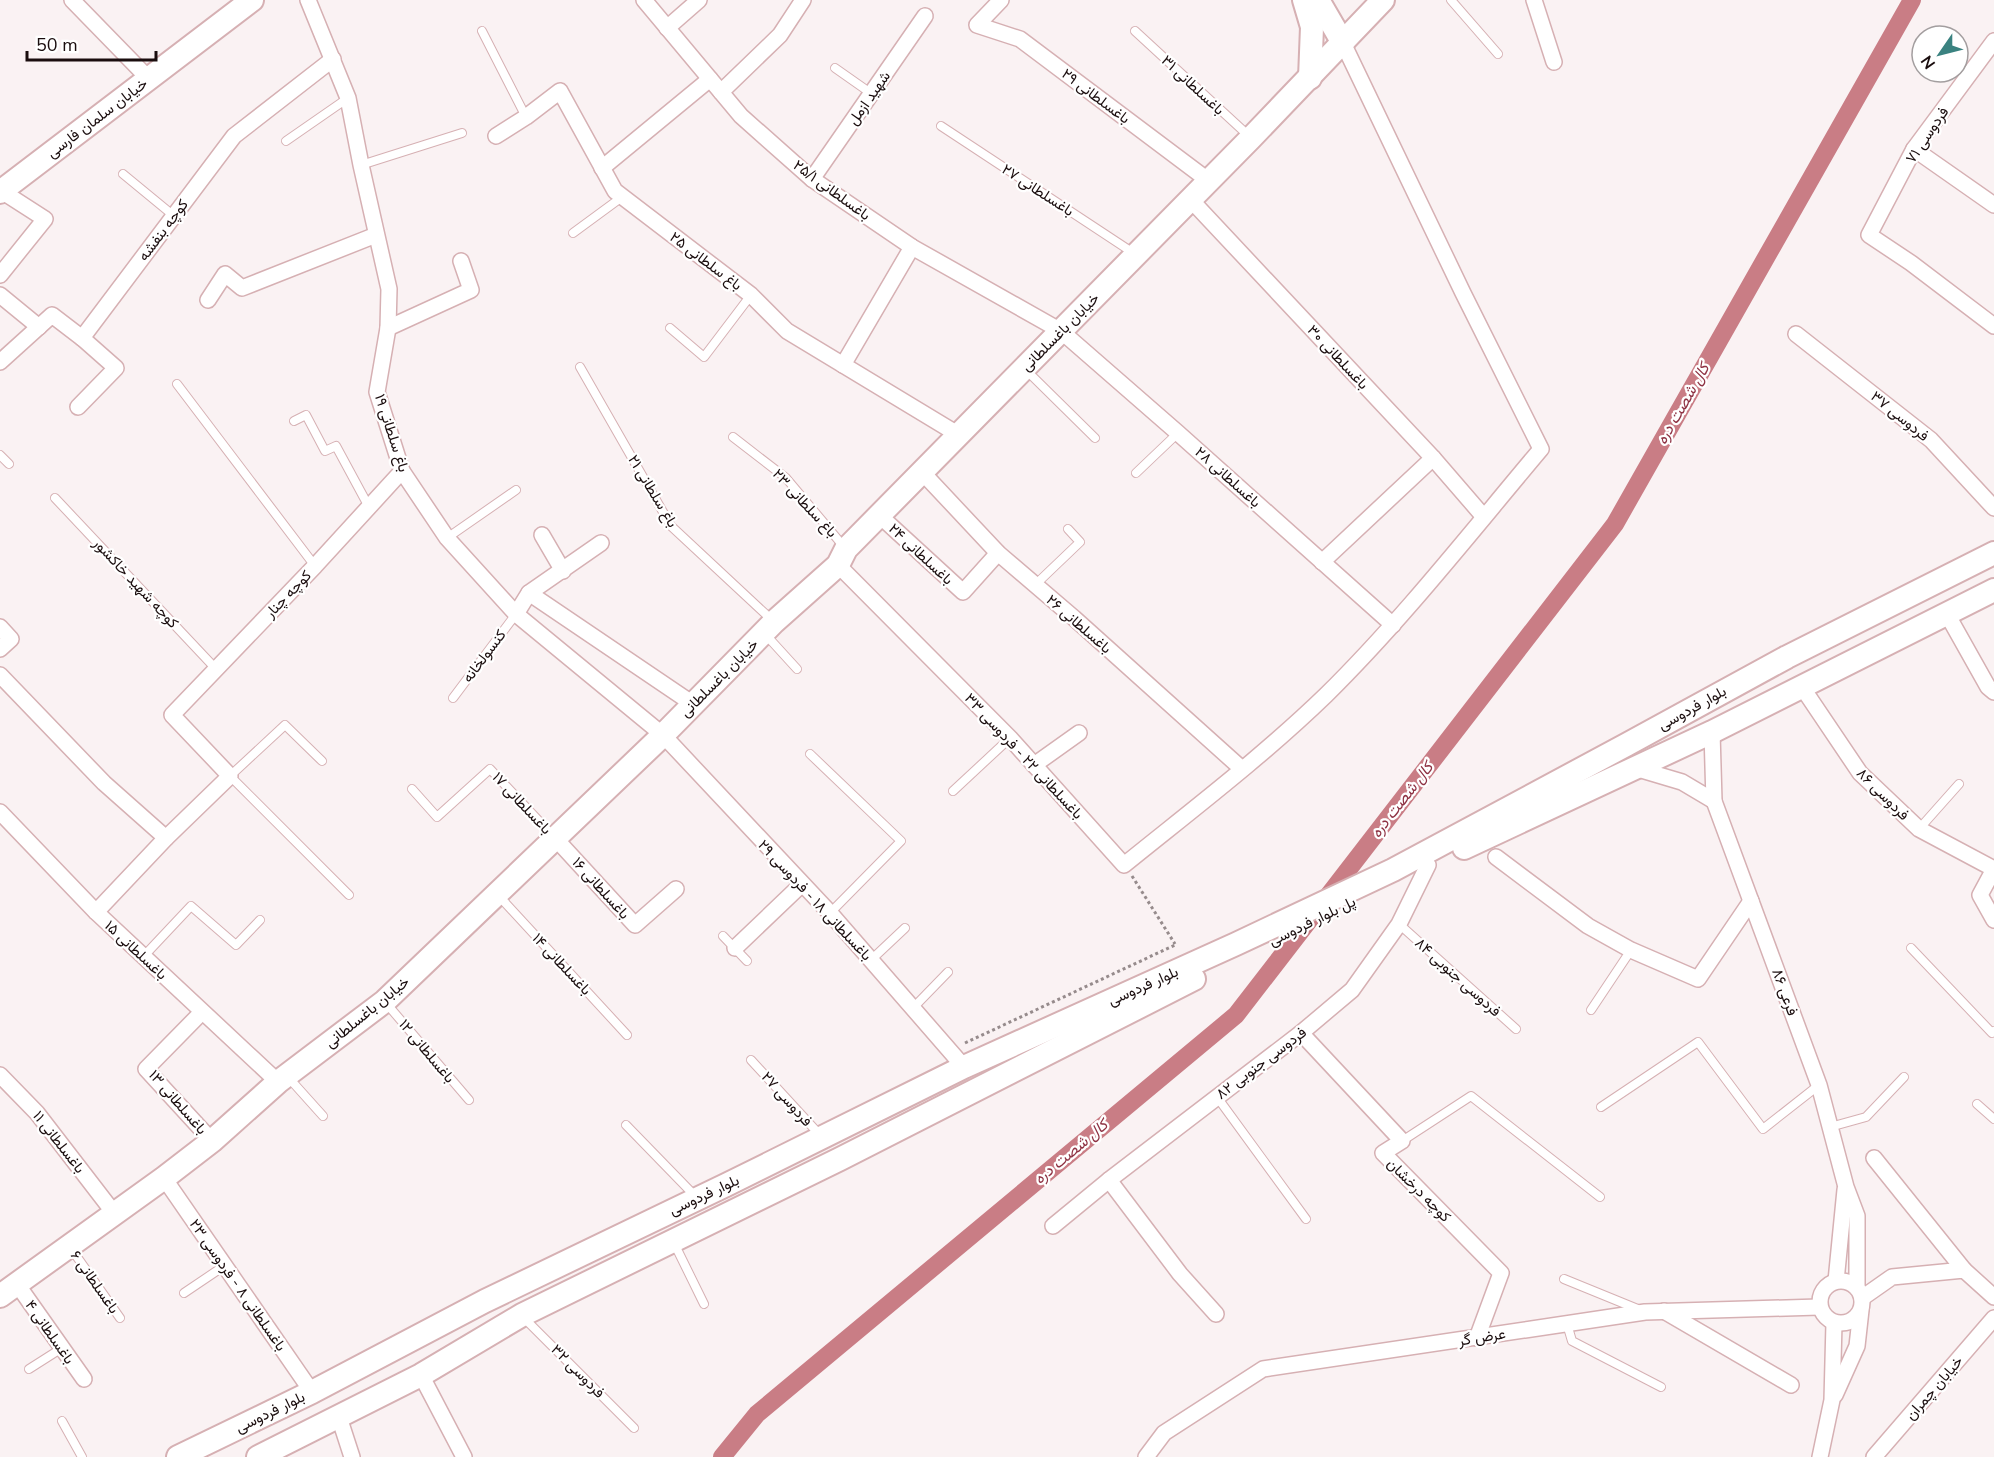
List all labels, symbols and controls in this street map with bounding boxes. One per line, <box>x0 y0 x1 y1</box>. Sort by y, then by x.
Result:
scale bar <box>27 24 156 62</box>
north arrow <box>1910 24 1970 84</box>
text: 50 m <box>36 33 78 57</box>
street label: باغسلطانی ۳۱ <box>1157 50 1229 120</box>
text: N <box>1916 51 1941 73</box>
street label: باغسلطانی ۲۹ <box>1058 64 1134 128</box>
street label: شهید ازمل <box>843 67 895 129</box>
street label: خیابان سلمان فارسی <box>43 74 151 162</box>
street label: فردوسی ۷۱ <box>1901 103 1953 167</box>
street label: باغسلطانی ۲۵/۱ <box>789 155 875 225</box>
street label: باغسلطانی ۲۷ <box>998 159 1078 221</box>
street label: کوچه بنفشه <box>133 195 193 265</box>
street label: باغ سلطانی ۲۵ <box>665 227 746 296</box>
street label: خیابان باغسلطانی <box>1016 288 1104 376</box>
street label: باغسلطانی ۳۰ <box>1303 320 1373 394</box>
water label: کال شصت دره <box>1651 357 1717 449</box>
street label: فردوسی ۳۷ <box>1867 386 1933 446</box>
street label: باغ سلطانی ۱۹ <box>369 391 414 475</box>
street label: باغسلطانی ۲۸ <box>1191 442 1265 512</box>
street label: باغ سلطانی ۲۱ <box>623 451 683 532</box>
street label: باغ سلطانی ۲۳ <box>767 464 842 542</box>
street label: باغسلطانی ۲۴ <box>884 519 958 589</box>
street label: کوچه شهید خاکشور <box>88 533 183 633</box>
street label: کوچه چنار <box>260 566 316 623</box>
street label: باغسلطانی ۲۶ <box>1042 590 1116 658</box>
street label: کنسولخانه <box>457 625 511 687</box>
street label: خیابان باغسلطانی <box>675 634 763 722</box>
street label: بلوار فردوسی <box>1654 681 1730 735</box>
street label: باغسلطانی ۲۲ - فردوسی ۳۳ <box>960 689 1088 823</box>
water label: کال شصت دره <box>1366 755 1440 842</box>
street label: فردوسی ۸۶ <box>1852 763 1914 825</box>
street label: باغسلطانی ۱۷ <box>488 767 556 839</box>
street label: باغسلطانی ۱۸ - فردوسی ۲۹ <box>754 835 876 965</box>
street label: باغسلطانی ۱۶ <box>568 853 634 923</box>
street label: پل بلوار فردوسی <box>1265 891 1359 951</box>
street label: باغسلطانی ۱۵ <box>100 916 172 984</box>
street label: باغسلطانی ۱۴ <box>528 928 596 1000</box>
street label: فردوسی جنوبی ۸۴ <box>1411 933 1505 1021</box>
street label: بلوار فردوسی <box>1105 962 1181 1010</box>
street label: فرعی ۸۶ <box>1767 966 1803 1019</box>
street label: خیابان باغسلطانی <box>321 972 413 1052</box>
street label: باغسلطانی ۱۲ <box>394 1015 460 1087</box>
street label: فردوسی جنوبی ۸۲ <box>1212 1022 1310 1104</box>
street label: باغسلطانی ۱۳ <box>144 1065 212 1139</box>
street label: فردوسی ۲۷ <box>757 1067 817 1131</box>
street label: باغسلطانی ۱۱ <box>28 1107 90 1177</box>
water label: کال شصت دره <box>1029 1113 1115 1189</box>
street label: کوچه درخشان <box>1383 1154 1456 1227</box>
street label: بلوار فردوسی <box>666 1170 742 1220</box>
street label: باغسلطانی ۸ - فردوسی ۲۳ <box>185 1215 291 1355</box>
street label: باغسلطانی ۶ <box>66 1246 124 1318</box>
street label: باغسلطانی ۴ <box>21 1296 79 1368</box>
street label: عرض گر <box>1456 1323 1507 1351</box>
street label: فردوسی ۳۲ <box>547 1340 609 1402</box>
street label: خیابان چمران <box>1901 1352 1967 1424</box>
street label: بلوار فردوسی <box>232 1387 308 1437</box>

